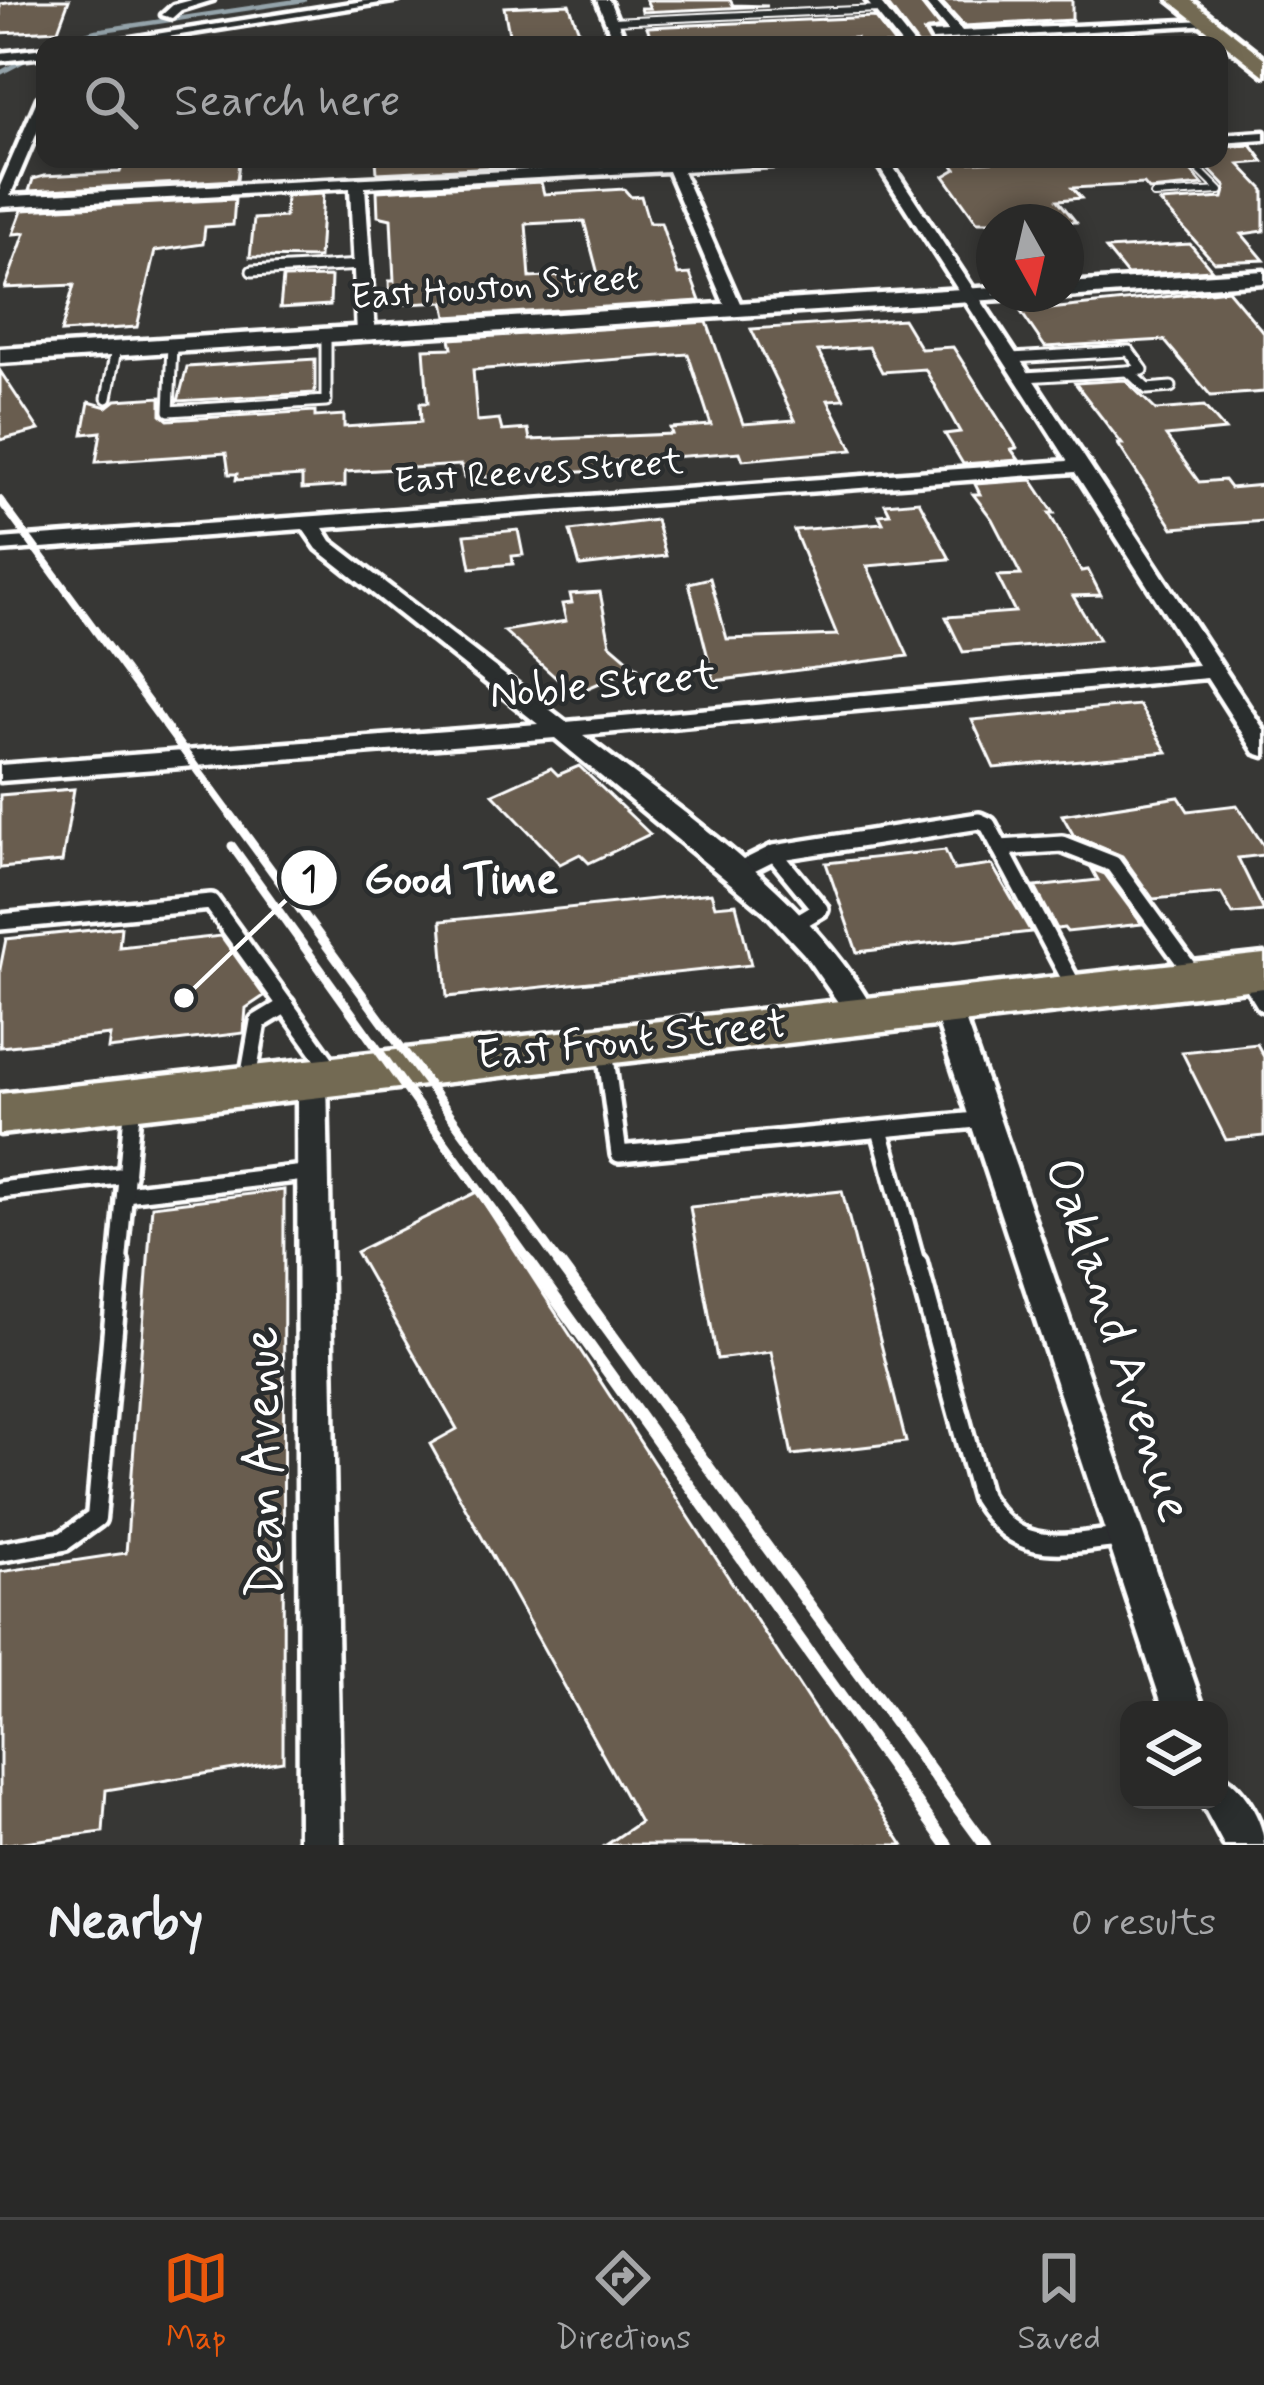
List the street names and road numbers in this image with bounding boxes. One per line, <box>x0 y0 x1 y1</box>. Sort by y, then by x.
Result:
street label: East Houston Street <box>349 255 641 323</box>
street label: East Reeves Street <box>393 439 685 507</box>
street label: Noble Street <box>488 649 721 723</box>
street label: East Front Street <box>474 997 790 1085</box>
street label: Oakland Avenue <box>1027 1149 1207 1531</box>
street label: Dean Avenue <box>230 1325 300 1599</box>

